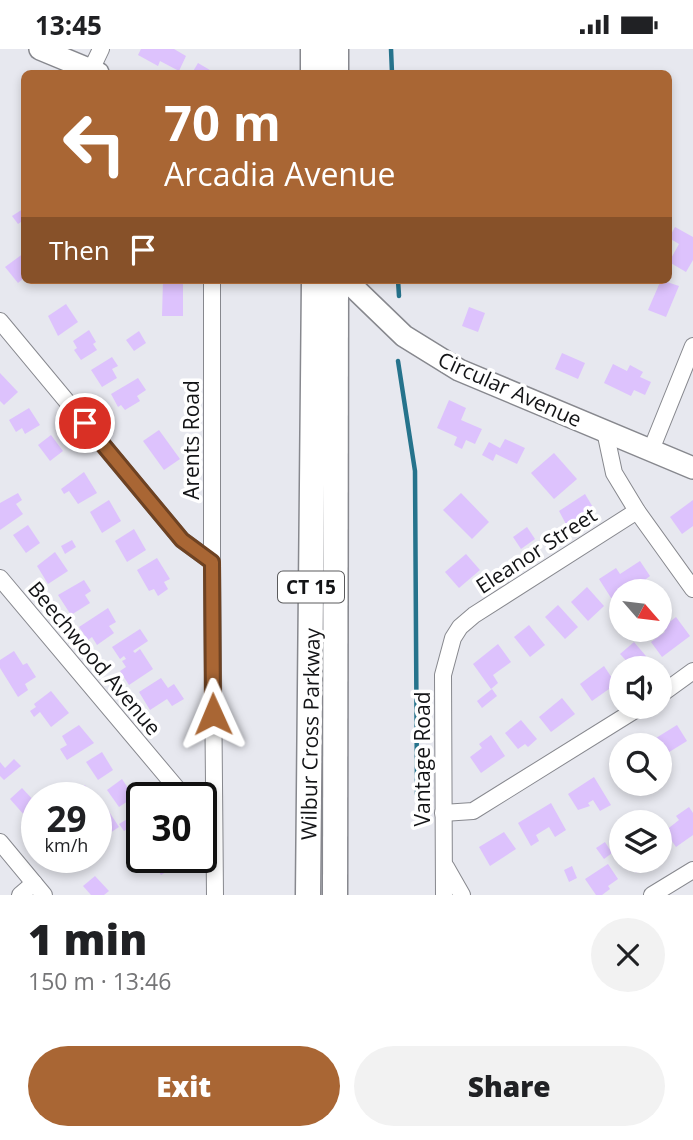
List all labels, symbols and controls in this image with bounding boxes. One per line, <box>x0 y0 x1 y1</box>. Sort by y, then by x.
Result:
text: 13:45 <box>35 7 102 43</box>
text: 70 m <box>164 89 281 155</box>
icon: left <box>49 98 140 189</box>
text: Arcadia Avenue <box>164 152 396 195</box>
icon: arrive <box>124 231 162 269</box>
text: Then <box>49 232 110 268</box>
street label: Circular Avenue <box>434 345 586 433</box>
street label: Arents Road <box>177 380 205 500</box>
pin <box>55 393 115 453</box>
icon: arrive <box>66 404 104 442</box>
street label: Eleanor Street <box>470 501 602 599</box>
road number: CT 15 <box>278 572 344 603</box>
street label: Beechwood Avenue <box>22 575 168 741</box>
north arrow <box>609 579 672 642</box>
map controls <box>609 579 672 873</box>
street label: Wilbur Cross Parkway <box>294 627 326 840</box>
button: sound <box>609 656 672 719</box>
position arrow <box>176 677 250 751</box>
street label: Vantage Road <box>408 692 436 826</box>
button: search <box>609 733 672 796</box>
speed limit sign: 30 <box>126 782 217 873</box>
text: 29 <box>46 795 87 842</box>
button: layers <box>609 810 672 873</box>
text: km/h <box>45 833 88 857</box>
text: 1 min <box>28 910 147 967</box>
button: close <box>591 918 665 992</box>
text: 150 m · 13:46 <box>28 965 171 997</box>
button: Exit <box>28 1046 340 1126</box>
button: Share <box>354 1046 665 1126</box>

